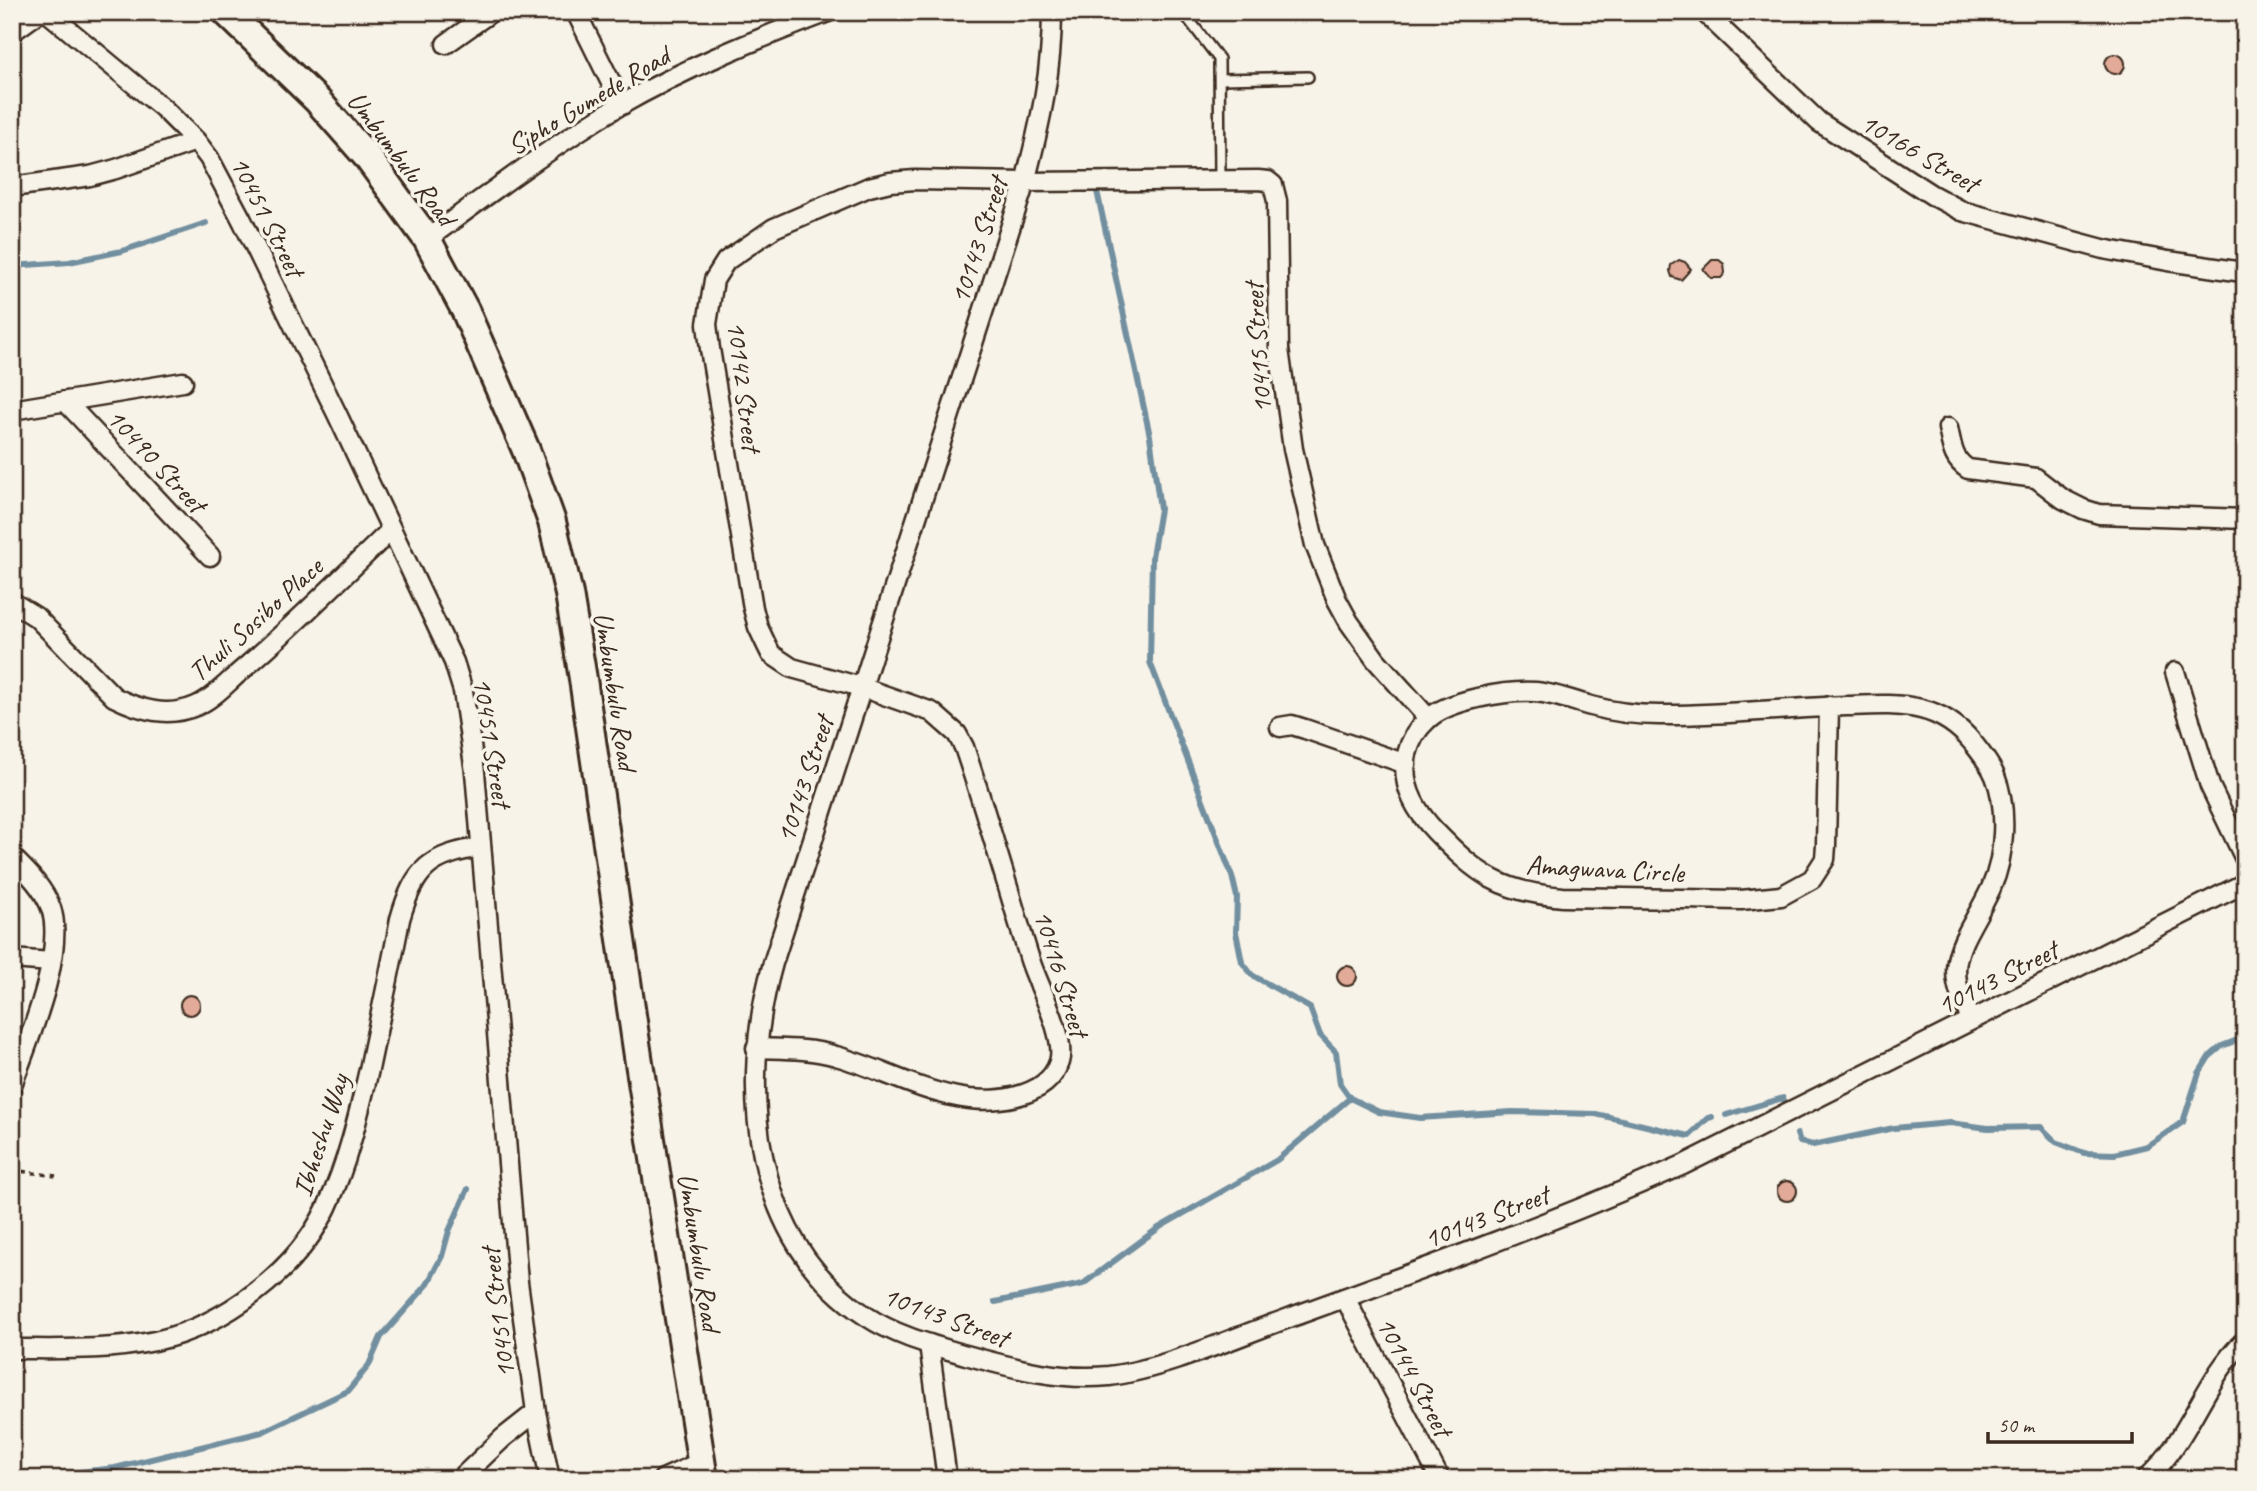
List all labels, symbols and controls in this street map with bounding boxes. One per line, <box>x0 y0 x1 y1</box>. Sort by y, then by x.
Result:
street label: Sipho Gumede Road <box>501 36 679 163</box>
street label: Umbumbulu Road <box>340 84 466 236</box>
street label: 10166 Street <box>1854 105 1988 202</box>
street label: 10451 Street <box>222 150 315 286</box>
street label: 10143 Street <box>942 169 1016 308</box>
street label: 10415 Street <box>1235 278 1280 414</box>
street label: 10142 Street <box>719 319 770 457</box>
street label: 10490 Street <box>99 401 217 523</box>
street label: Thuli Sosibo Place <box>181 548 331 689</box>
street label: Umbumbulu Road <box>586 610 646 777</box>
street label: 10451 Street <box>465 675 521 813</box>
street label: 10143 Street <box>768 708 842 847</box>
street label: Amagwava Circle <box>1525 847 1687 890</box>
street label: 10416 Street <box>1026 906 1098 1044</box>
street label: 10143 Street <box>1931 930 2067 1023</box>
street label: Ibheshu Way <box>284 1067 357 1201</box>
street label: Umbumbulu Road <box>670 1171 730 1338</box>
street label: 10143 Street <box>1419 1175 1557 1256</box>
street label: 10451 Street <box>472 1242 523 1380</box>
street label: 10143 Street <box>878 1278 1017 1357</box>
street label: 10144 Street <box>1368 1310 1462 1445</box>
scale bar <box>1988 1400 2131 1444</box>
text: 50 m <box>1998 1412 2036 1438</box>

